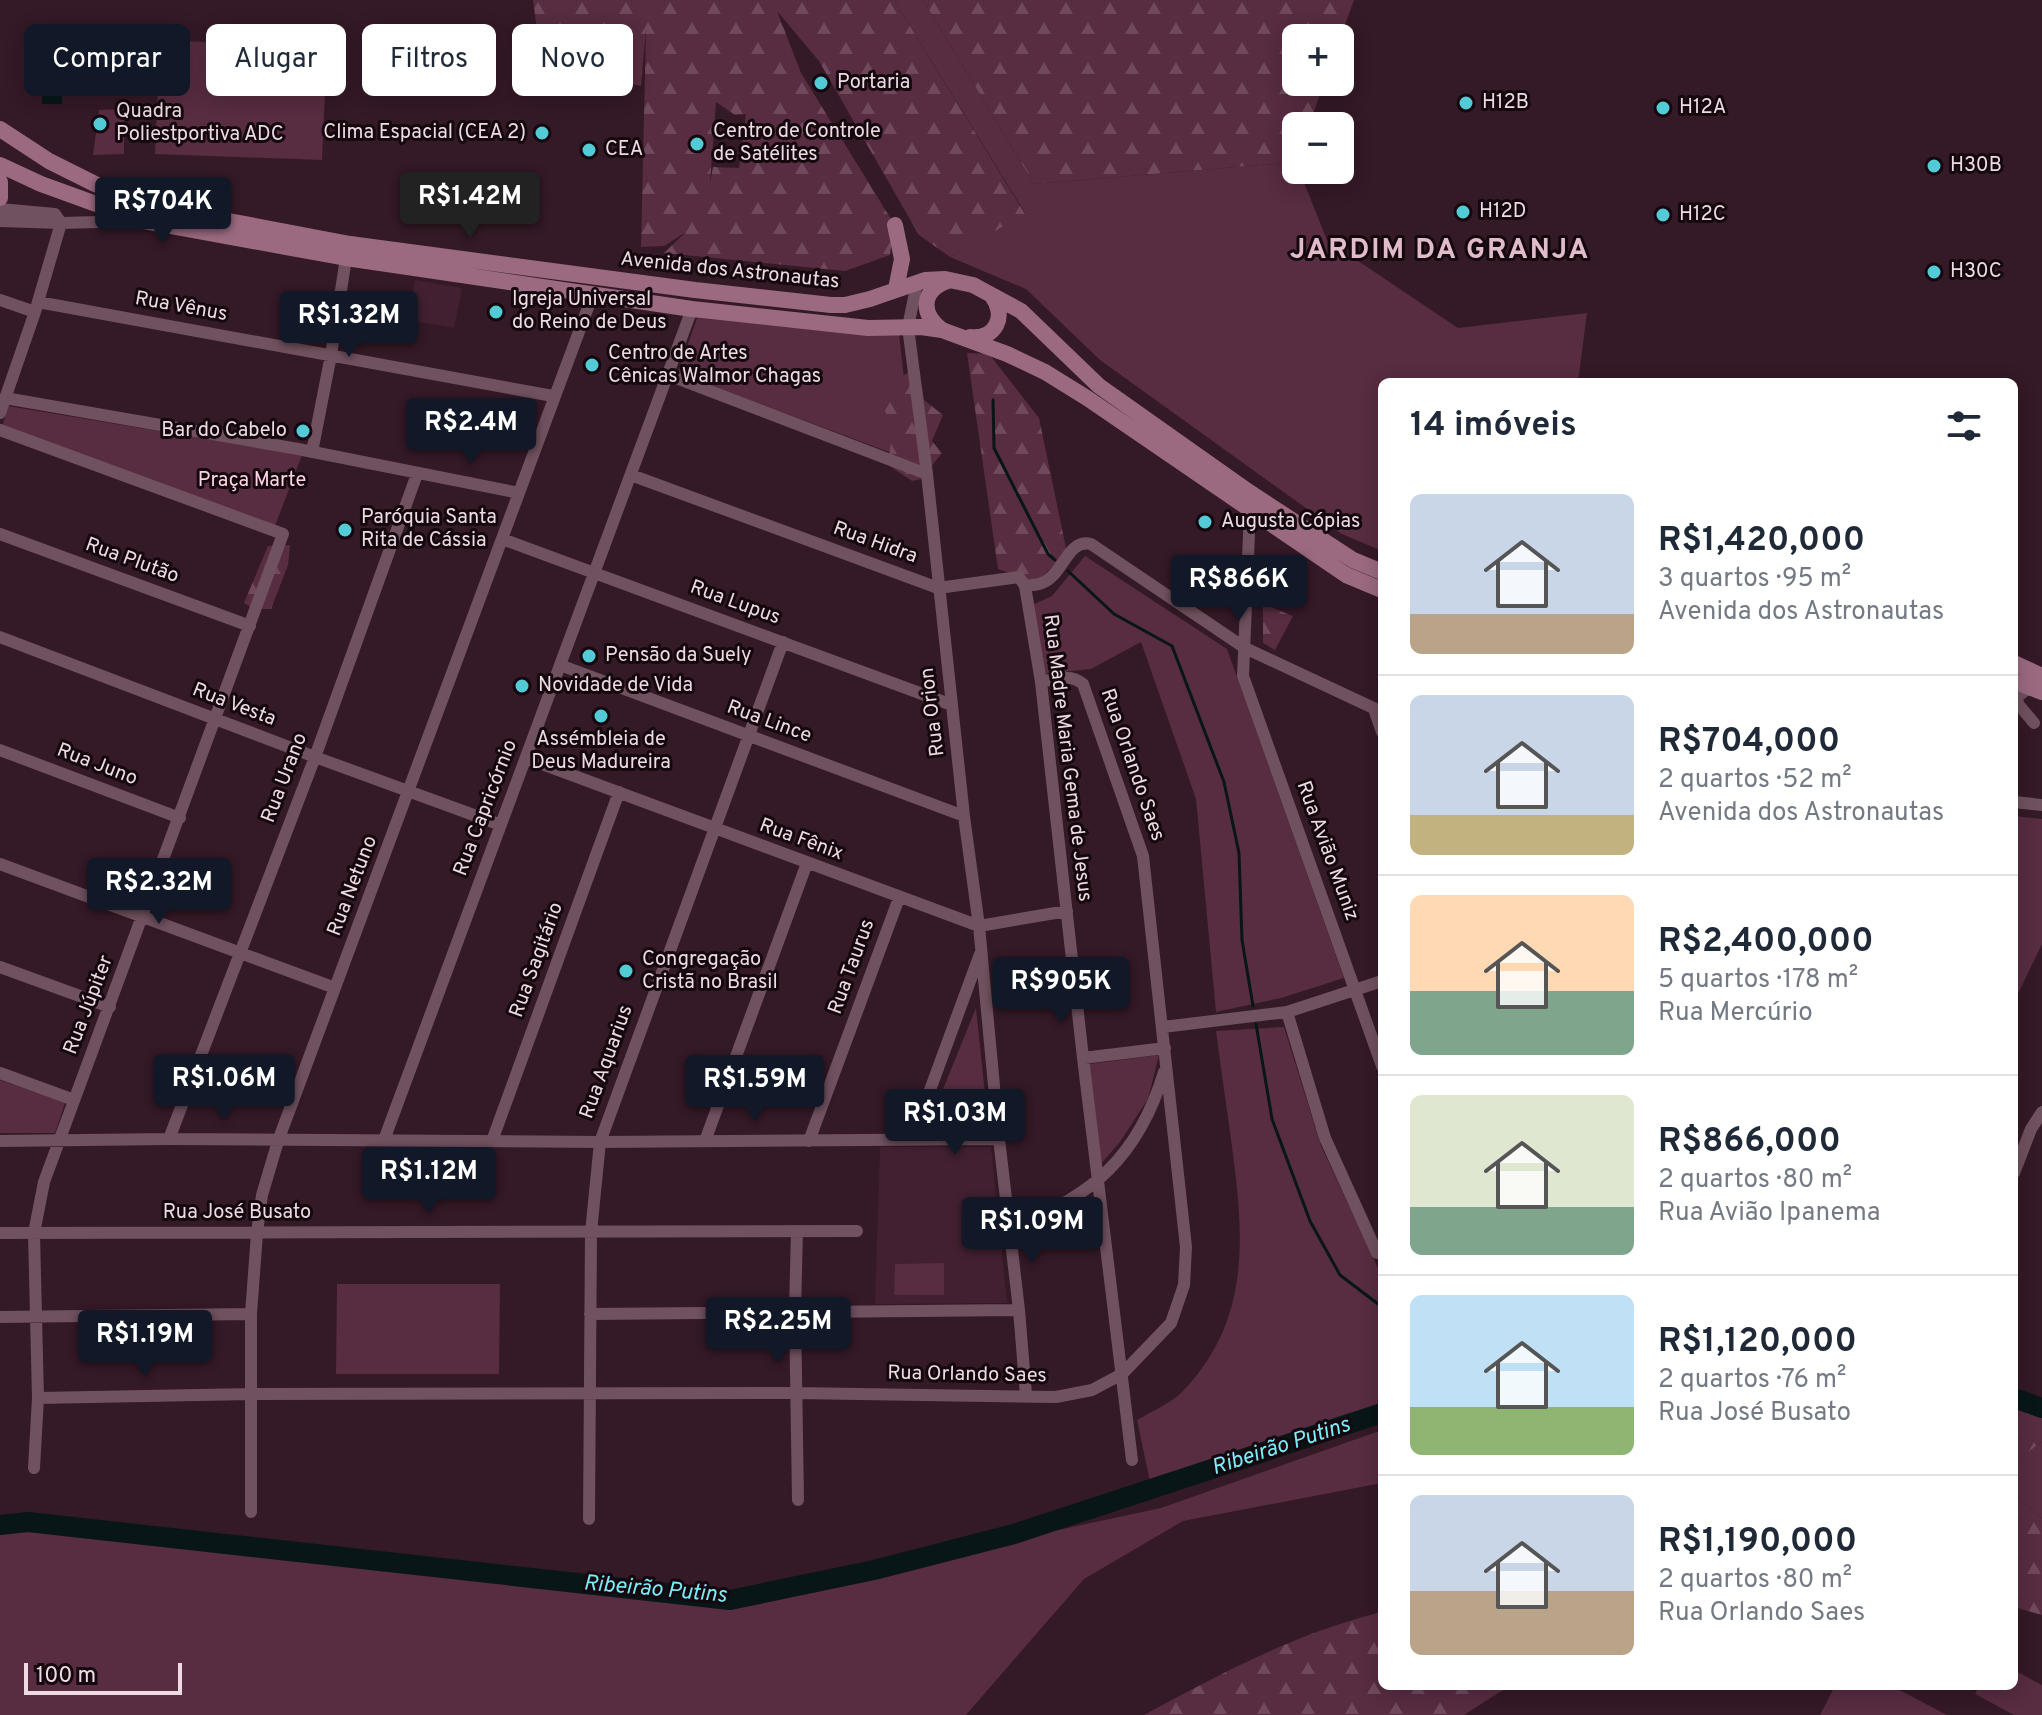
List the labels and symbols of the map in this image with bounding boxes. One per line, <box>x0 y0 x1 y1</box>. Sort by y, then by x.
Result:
place label: Portaria <box>837 70 910 96</box>
marker: Portaria <box>812 74 830 92</box>
place label: H12B <box>1482 90 1529 116</box>
marker: H12B <box>1457 94 1475 112</box>
place label: H12A <box>1679 95 1726 121</box>
place label: Quadra Poliestportiva ADC <box>116 99 284 148</box>
marker: H12A <box>1654 99 1672 117</box>
marker: Quadra Poliestportiva ADC <box>91 115 109 133</box>
place label: Centro de Controle de Satélites <box>713 119 881 168</box>
place label: Clima Espacial (CEA 2) <box>323 120 526 146</box>
marker: Clima Espacial (CEA 2) <box>533 124 551 142</box>
marker: Centro de Controle de Satélites <box>688 135 706 153</box>
place label: CEA <box>605 137 643 163</box>
marker: CEA <box>580 141 598 159</box>
place label: H30B <box>1950 153 2002 179</box>
marker: H30B <box>1925 157 1943 175</box>
pin: R$1.42M <box>396 172 544 240</box>
pin: R$704K <box>98 177 228 245</box>
place label: H12D <box>1479 199 1526 225</box>
place label: H12C <box>1679 202 1726 228</box>
marker: H12D <box>1454 203 1472 221</box>
marker: H12C <box>1654 206 1672 224</box>
district label: JARDIM DA GRANJA <box>1290 233 1590 269</box>
street label: Avenida dos Astronautas <box>619 247 841 295</box>
place label: H30C <box>1950 259 2002 285</box>
marker: H30C <box>1925 263 1943 281</box>
street label: Rua Vênus <box>133 286 229 328</box>
place label: Igreja Universal do Reino de Deus <box>512 287 667 336</box>
pin: R$1.32M <box>275 291 423 359</box>
marker: Igreja Universal do Reino de Deus <box>487 303 505 321</box>
place label: Centro de Artes Cênicas Walmor Chagas <box>608 341 821 390</box>
marker: Centro de Artes Cênicas Walmor Chagas <box>583 356 601 374</box>
pin: R$2.4M <box>406 398 536 466</box>
place label: Bar do Cabelo <box>161 418 287 444</box>
marker: Bar do Cabelo <box>294 422 312 440</box>
park label: Praça Marte <box>198 468 306 494</box>
place label: Paróquia Santa Rita de Cássia <box>361 505 497 554</box>
place label: Augusta Cópias <box>1221 509 1360 535</box>
marker: Augusta Cópias <box>1196 513 1214 531</box>
street label: Rua Hidra <box>829 516 921 570</box>
marker: Paróquia Santa Rita de Cássia <box>336 521 354 539</box>
street label: Rua Plutão <box>82 532 182 590</box>
pin: R$866K <box>1174 555 1304 623</box>
street label: Rua Lupus <box>686 575 784 631</box>
street label: Rua Madre Maria Gema de Jesus <box>1036 613 1098 903</box>
place label: Pensão da Suely <box>605 643 752 669</box>
marker: Pensão da Suely <box>580 647 598 665</box>
street label: Rua Orion <box>915 666 951 758</box>
place label: Novidade de Vida <box>538 673 693 699</box>
street label: Rua Vesta <box>188 677 280 733</box>
marker: Novidade de Vida <box>513 677 531 695</box>
street label: Rua Orlando Saes <box>1094 685 1170 845</box>
street label: Rua Lince <box>723 695 815 749</box>
marker: Assémbleia de Deus Madureira <box>592 707 610 725</box>
place label: Assémbleia de Deus Madureira <box>531 727 671 776</box>
street label: Rua Urano <box>256 729 314 827</box>
street label: Rua Capricórnio <box>448 736 524 880</box>
street label: Rua Juno <box>53 738 141 792</box>
street label: Rua Avião Muniz <box>1290 777 1364 925</box>
street label: Rua Fênix <box>755 813 847 867</box>
street label: Rua Netuno <box>322 832 384 940</box>
pin: R$2.32M <box>85 858 233 926</box>
street label: Rua Sagitário <box>504 899 570 1021</box>
street label: Rua Taurus <box>823 916 881 1018</box>
place label: Congregação Cristã no Brasil <box>642 947 778 996</box>
street label: Rua Júpiter <box>58 951 120 1058</box>
pin: R$905K <box>996 957 1126 1025</box>
marker: Congregação Cristã no Brasil <box>617 962 635 980</box>
street label: Rua Aquarius <box>574 1002 640 1122</box>
pin: R$1.06M <box>150 1054 298 1122</box>
pin: R$1.59M <box>681 1055 829 1123</box>
pin: R$1.03M <box>881 1089 1029 1157</box>
pin: R$1.12M <box>355 1147 503 1215</box>
pin: R$1.09M <box>958 1197 1106 1265</box>
street label: Rua José Busato <box>163 1200 311 1226</box>
pin: R$2.25M <box>704 1297 852 1365</box>
pin: R$1.19M <box>71 1310 219 1378</box>
street label: Rua Orlando Saes <box>887 1361 1047 1389</box>
water label: Ribeirão Putins <box>1208 1412 1355 1482</box>
water label: Ribeirão Putins <box>582 1570 729 1610</box>
scale bar <box>24 1659 182 1695</box>

